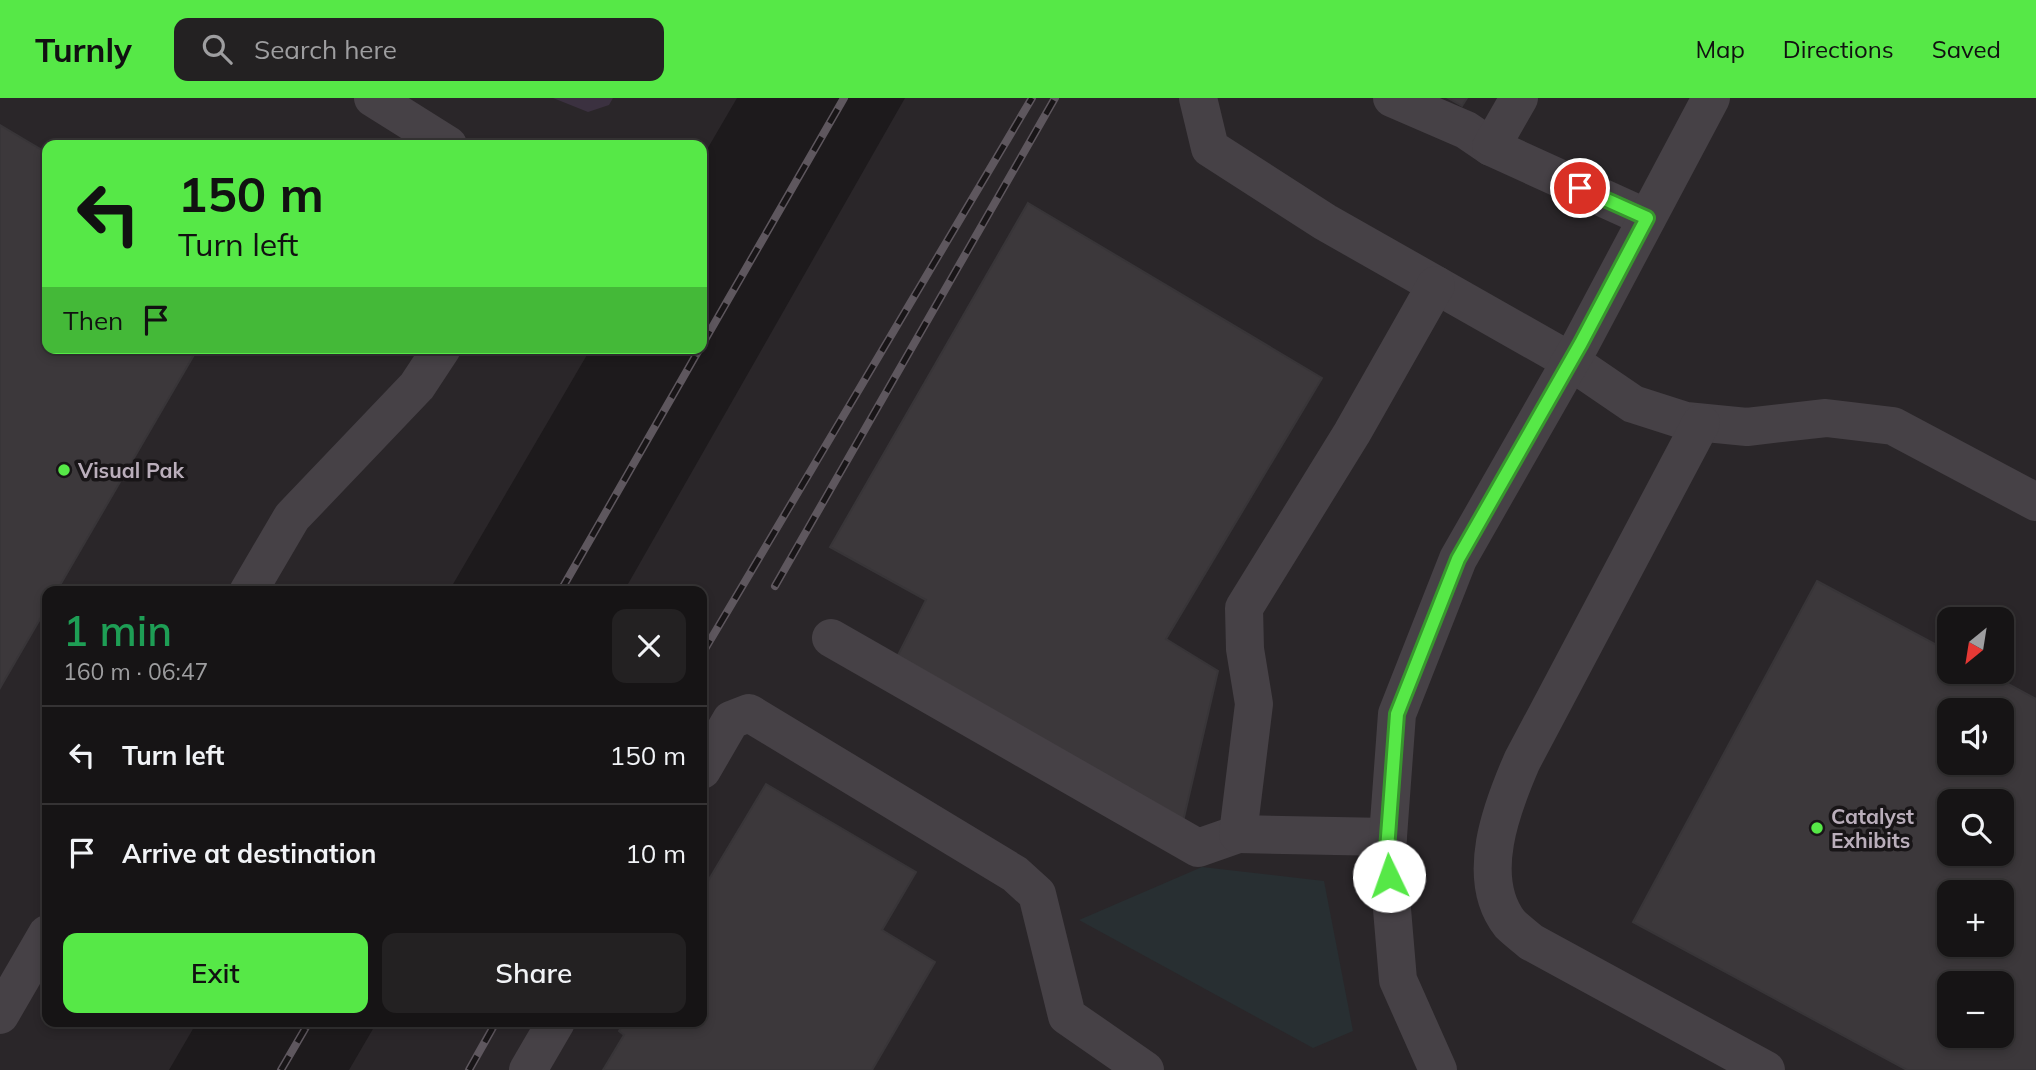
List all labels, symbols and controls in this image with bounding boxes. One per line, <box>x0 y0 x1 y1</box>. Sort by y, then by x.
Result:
search box <box>174 18 664 81</box>
text: Turnly <box>35 29 132 70</box>
icon: search <box>198 30 236 68</box>
text: Search here <box>254 33 397 66</box>
text: Map <box>1695 34 1745 64</box>
text: Directions <box>1783 34 1894 64</box>
text: Saved <box>1932 34 2001 64</box>
pin <box>1550 158 1610 218</box>
text: 150 m <box>178 163 324 224</box>
icon: left <box>63 168 154 259</box>
icon: arrive <box>1561 169 1599 207</box>
text: Turn left <box>178 224 298 264</box>
icon: arrive <box>137 301 175 339</box>
text: Then <box>63 304 123 337</box>
place label: Visual Pak <box>77 457 184 483</box>
marker: Visual Pak <box>56 462 72 478</box>
text: 1 min <box>63 604 172 657</box>
north arrow <box>1937 607 2014 684</box>
map controls <box>1937 607 2014 1048</box>
button: close <box>612 609 686 683</box>
text: 160 m · 06:47 <box>63 657 208 686</box>
button: sound <box>1937 698 2014 775</box>
icon: left <box>63 736 101 774</box>
text: Turn left <box>122 739 224 772</box>
text: 150 m <box>610 739 686 772</box>
button: search <box>1937 789 2014 866</box>
place label: Catalyst Exhibits <box>1831 803 1914 853</box>
marker: Catalyst Exhibits <box>1809 820 1825 836</box>
icon: arrive <box>63 834 101 872</box>
text: Arrive at destination <box>122 837 377 870</box>
text: 10 m <box>625 837 686 870</box>
position arrow <box>1352 839 1426 913</box>
button: + <box>1937 880 2014 957</box>
button: Exit <box>63 933 368 1013</box>
button: Share <box>382 933 686 1013</box>
button: − <box>1937 971 2014 1048</box>

